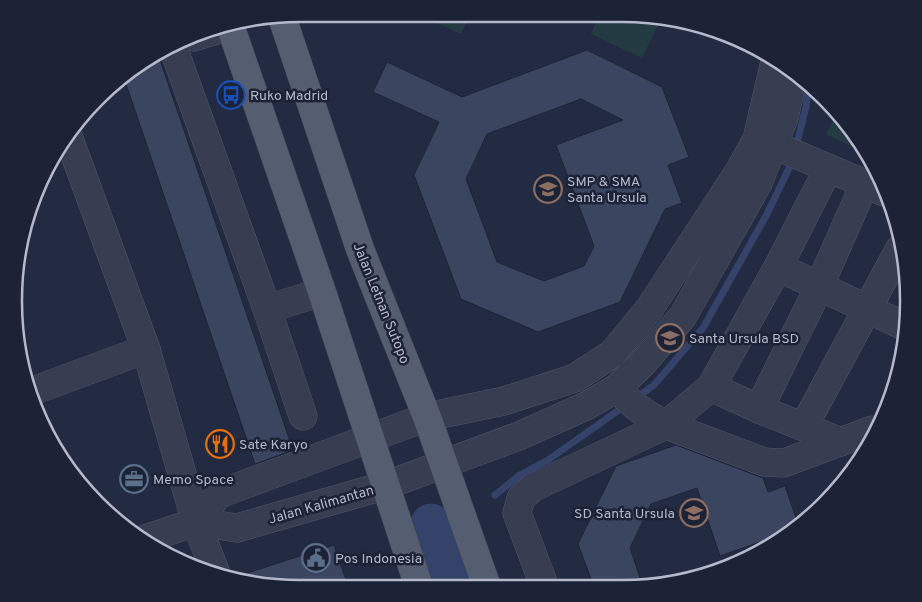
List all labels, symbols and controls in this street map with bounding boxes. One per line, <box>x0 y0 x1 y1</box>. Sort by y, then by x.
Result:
bus stop icon: Ruko Madrid <box>216 80 246 110</box>
place label: Ruko Madrid <box>250 88 328 105</box>
school or university icon: SMP & SMA Santa Ursula <box>533 174 563 204</box>
place label: SMP & SMA Santa Ursula <box>567 174 647 207</box>
street label: Jalan Letnan Sutopo <box>349 241 413 367</box>
school or university icon: Santa Ursula BSD <box>655 323 685 353</box>
place label: Santa Ursula BSD <box>689 331 799 348</box>
restaurant icon: Sate Karyo <box>205 429 235 459</box>
place label: Sate Karyo <box>239 437 308 454</box>
office icon: Memo Space <box>119 464 149 494</box>
place label: Memo Space <box>153 472 234 489</box>
street label: Jalan Kalimantan <box>267 482 376 529</box>
school or university icon: SD Santa Ursula <box>679 498 709 528</box>
place label: SD Santa Ursula <box>574 506 675 523</box>
public building icon: Pos Indonesia <box>301 543 331 573</box>
place label: Pos Indonesia <box>335 551 422 568</box>

